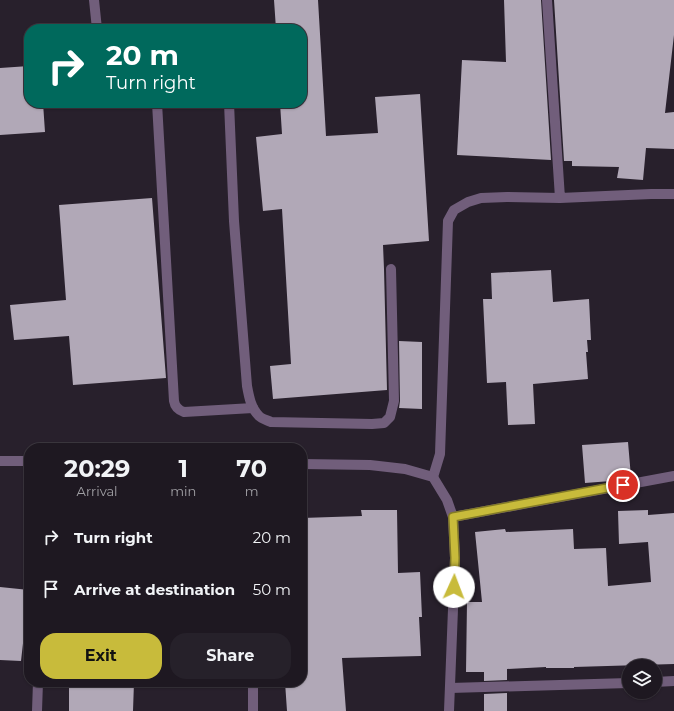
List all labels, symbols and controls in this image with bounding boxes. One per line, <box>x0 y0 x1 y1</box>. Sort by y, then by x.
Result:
text: 20 m <box>106 38 179 72</box>
icon: right <box>40 40 92 92</box>
text: Turn right <box>106 72 196 94</box>
text: 20:29 <box>64 454 130 483</box>
text: 1 <box>179 454 188 483</box>
text: 70 <box>236 454 267 483</box>
pin <box>606 468 640 502</box>
icon: arrive <box>612 474 634 496</box>
text: Arrival <box>77 483 118 499</box>
text: min <box>170 483 196 499</box>
text: m <box>245 483 259 499</box>
icon: right <box>40 526 62 548</box>
text: Turn right <box>74 528 153 547</box>
text: 20 m <box>253 528 291 547</box>
position arrow <box>433 566 475 608</box>
icon: arrive <box>40 578 62 600</box>
text: Arrive at destination <box>74 580 235 599</box>
text: 50 m <box>253 580 291 599</box>
button: Exit <box>40 633 162 679</box>
button: Share <box>170 633 291 679</box>
map controls <box>622 659 662 699</box>
button: layers <box>622 659 662 699</box>

